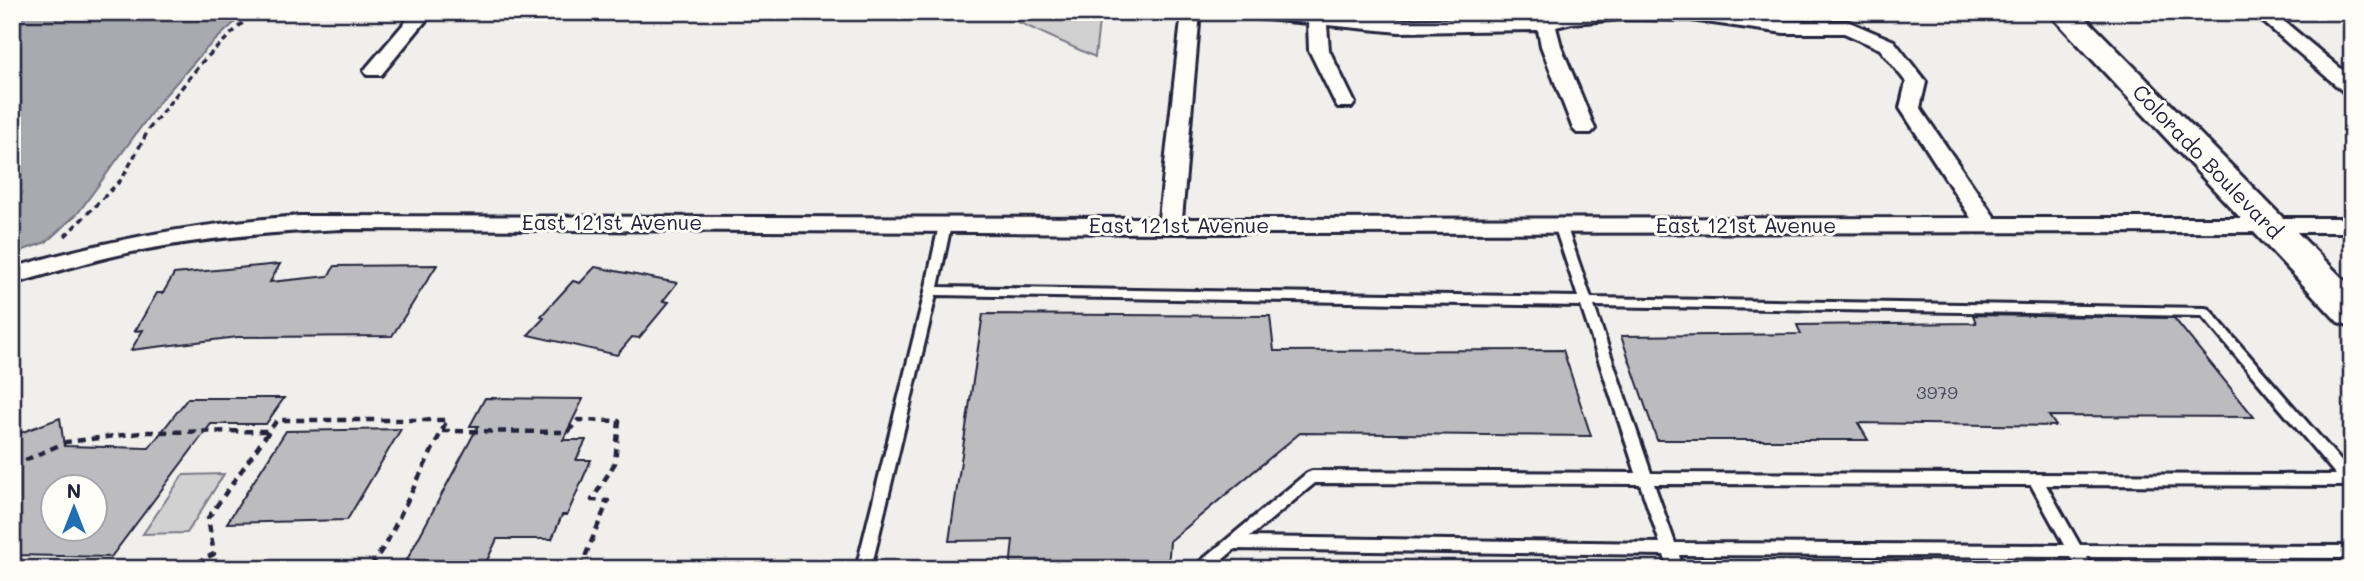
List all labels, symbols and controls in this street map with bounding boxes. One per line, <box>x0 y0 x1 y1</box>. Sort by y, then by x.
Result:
street label: Colorado Boulevard <box>2127 78 2289 244</box>
street label: East 121st Avenue <box>522 208 702 235</box>
street label: East 121st Avenue <box>1089 211 1269 238</box>
street label: East 121st Avenue <box>1656 211 1836 238</box>
house number: 3979 <box>1916 380 1958 404</box>
north arrow <box>38 472 108 542</box>
text: N <box>67 478 81 503</box>

